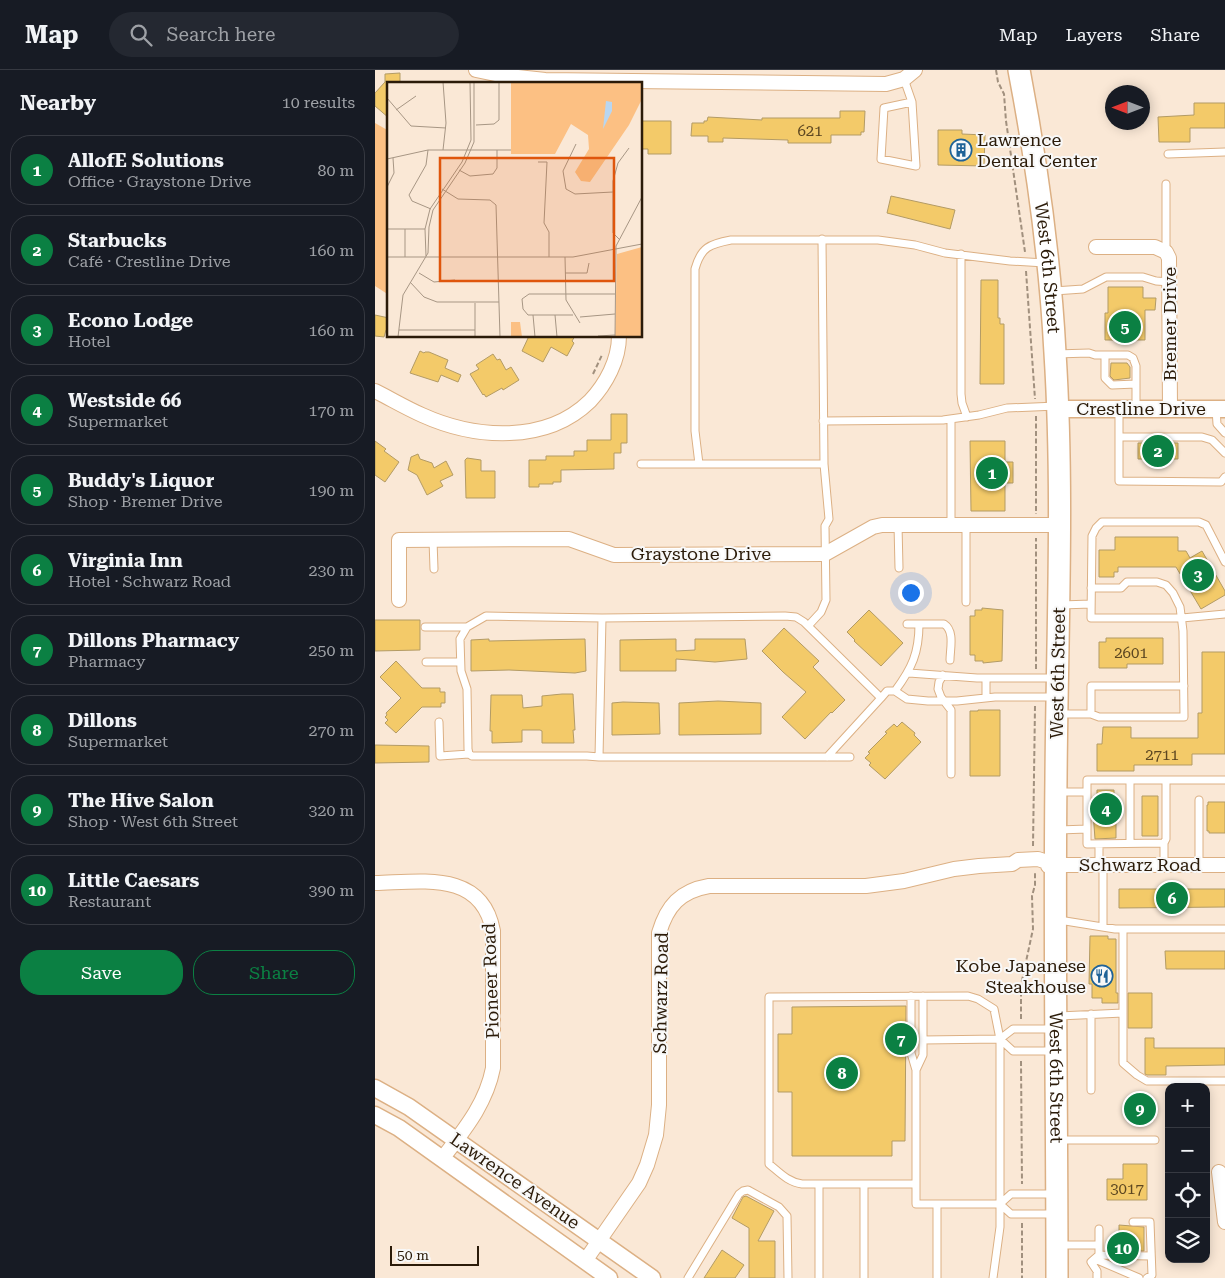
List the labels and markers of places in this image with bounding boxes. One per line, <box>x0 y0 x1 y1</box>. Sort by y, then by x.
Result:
place label: Lawrence Dental Center <box>977 129 1097 171</box>
building icon: Lawrence Dental Center <box>949 138 973 162</box>
pin: 5 <box>1109 308 1141 346</box>
pin: 2 <box>1142 432 1174 470</box>
pin: 1 <box>976 454 1008 492</box>
pin: 3 <box>1182 556 1214 594</box>
pin: 4 <box>1090 790 1122 828</box>
pin: 6 <box>1156 879 1188 917</box>
place label: Kobe Japanese Steakhouse <box>956 955 1086 997</box>
restaurant icon: Kobe Japanese Steakhouse <box>1090 964 1114 988</box>
pin: 7 <box>885 1020 917 1058</box>
pin: 8 <box>826 1054 858 1092</box>
pin: 9 <box>1124 1090 1156 1128</box>
pin: 10 <box>1107 1229 1139 1267</box>

